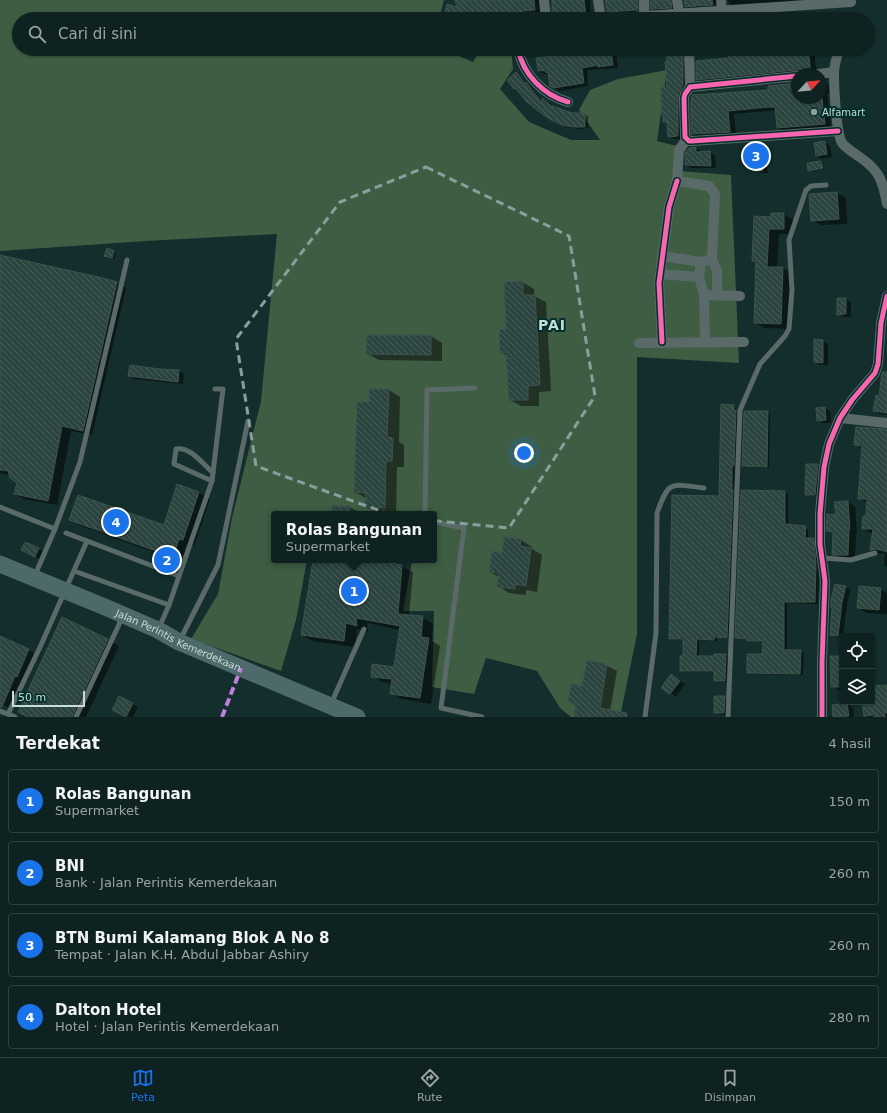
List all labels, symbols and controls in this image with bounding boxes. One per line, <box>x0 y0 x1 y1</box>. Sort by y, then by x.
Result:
search box <box>12 12 875 56</box>
icon: search <box>26 23 48 45</box>
text: Cari di sini <box>58 25 137 43</box>
north arrow <box>791 68 827 104</box>
marker: Alfamart <box>809 107 819 117</box>
place label: Alfamart <box>822 107 865 118</box>
pin: 3 <box>743 141 769 171</box>
district label: PAI <box>538 317 566 333</box>
your location <box>514 443 534 463</box>
pin: 4 <box>103 507 129 537</box>
popup <box>271 511 437 563</box>
text: Rolas Bangunan <box>286 521 422 539</box>
text: Supermarket <box>286 539 370 554</box>
pin: 2 <box>154 545 180 575</box>
pin: 1 <box>341 576 367 606</box>
street label: Jalan Perintis Kemerdekaan <box>113 607 243 673</box>
map controls <box>839 633 875 705</box>
button: locate <box>839 633 875 669</box>
button: layers <box>839 669 875 705</box>
scale bar <box>12 689 85 708</box>
text: 50 m <box>18 691 46 704</box>
text: Terdekat <box>16 733 100 753</box>
text: 4 hasil <box>828 736 871 751</box>
text: Rolas Bangunan <box>55 785 191 803</box>
text: 1 <box>25 794 35 809</box>
text: 150 m <box>828 794 870 809</box>
text: Supermarket <box>55 803 139 818</box>
text: BNI <box>55 857 85 875</box>
text: 2 <box>25 866 35 881</box>
text: 260 m <box>828 866 870 881</box>
text: Bank · Jalan Perintis Kemerdekaan <box>55 875 277 890</box>
text: BTN Bumi Kalamang Blok A No 8 <box>55 929 329 947</box>
text: 3 <box>25 938 35 953</box>
text: 260 m <box>828 938 870 953</box>
text: Tempat · Jalan K.H. Abdul Jabbar Ashiry <box>55 947 309 962</box>
text: Dalton Hotel <box>55 1001 161 1019</box>
text: 4 <box>25 1010 35 1025</box>
text: 280 m <box>828 1010 870 1025</box>
text: Hotel · Jalan Perintis Kemerdekaan <box>55 1019 279 1034</box>
tab: Peta <box>131 1067 155 1104</box>
tab: Rute <box>417 1067 442 1104</box>
tab: Disimpan <box>704 1067 756 1104</box>

